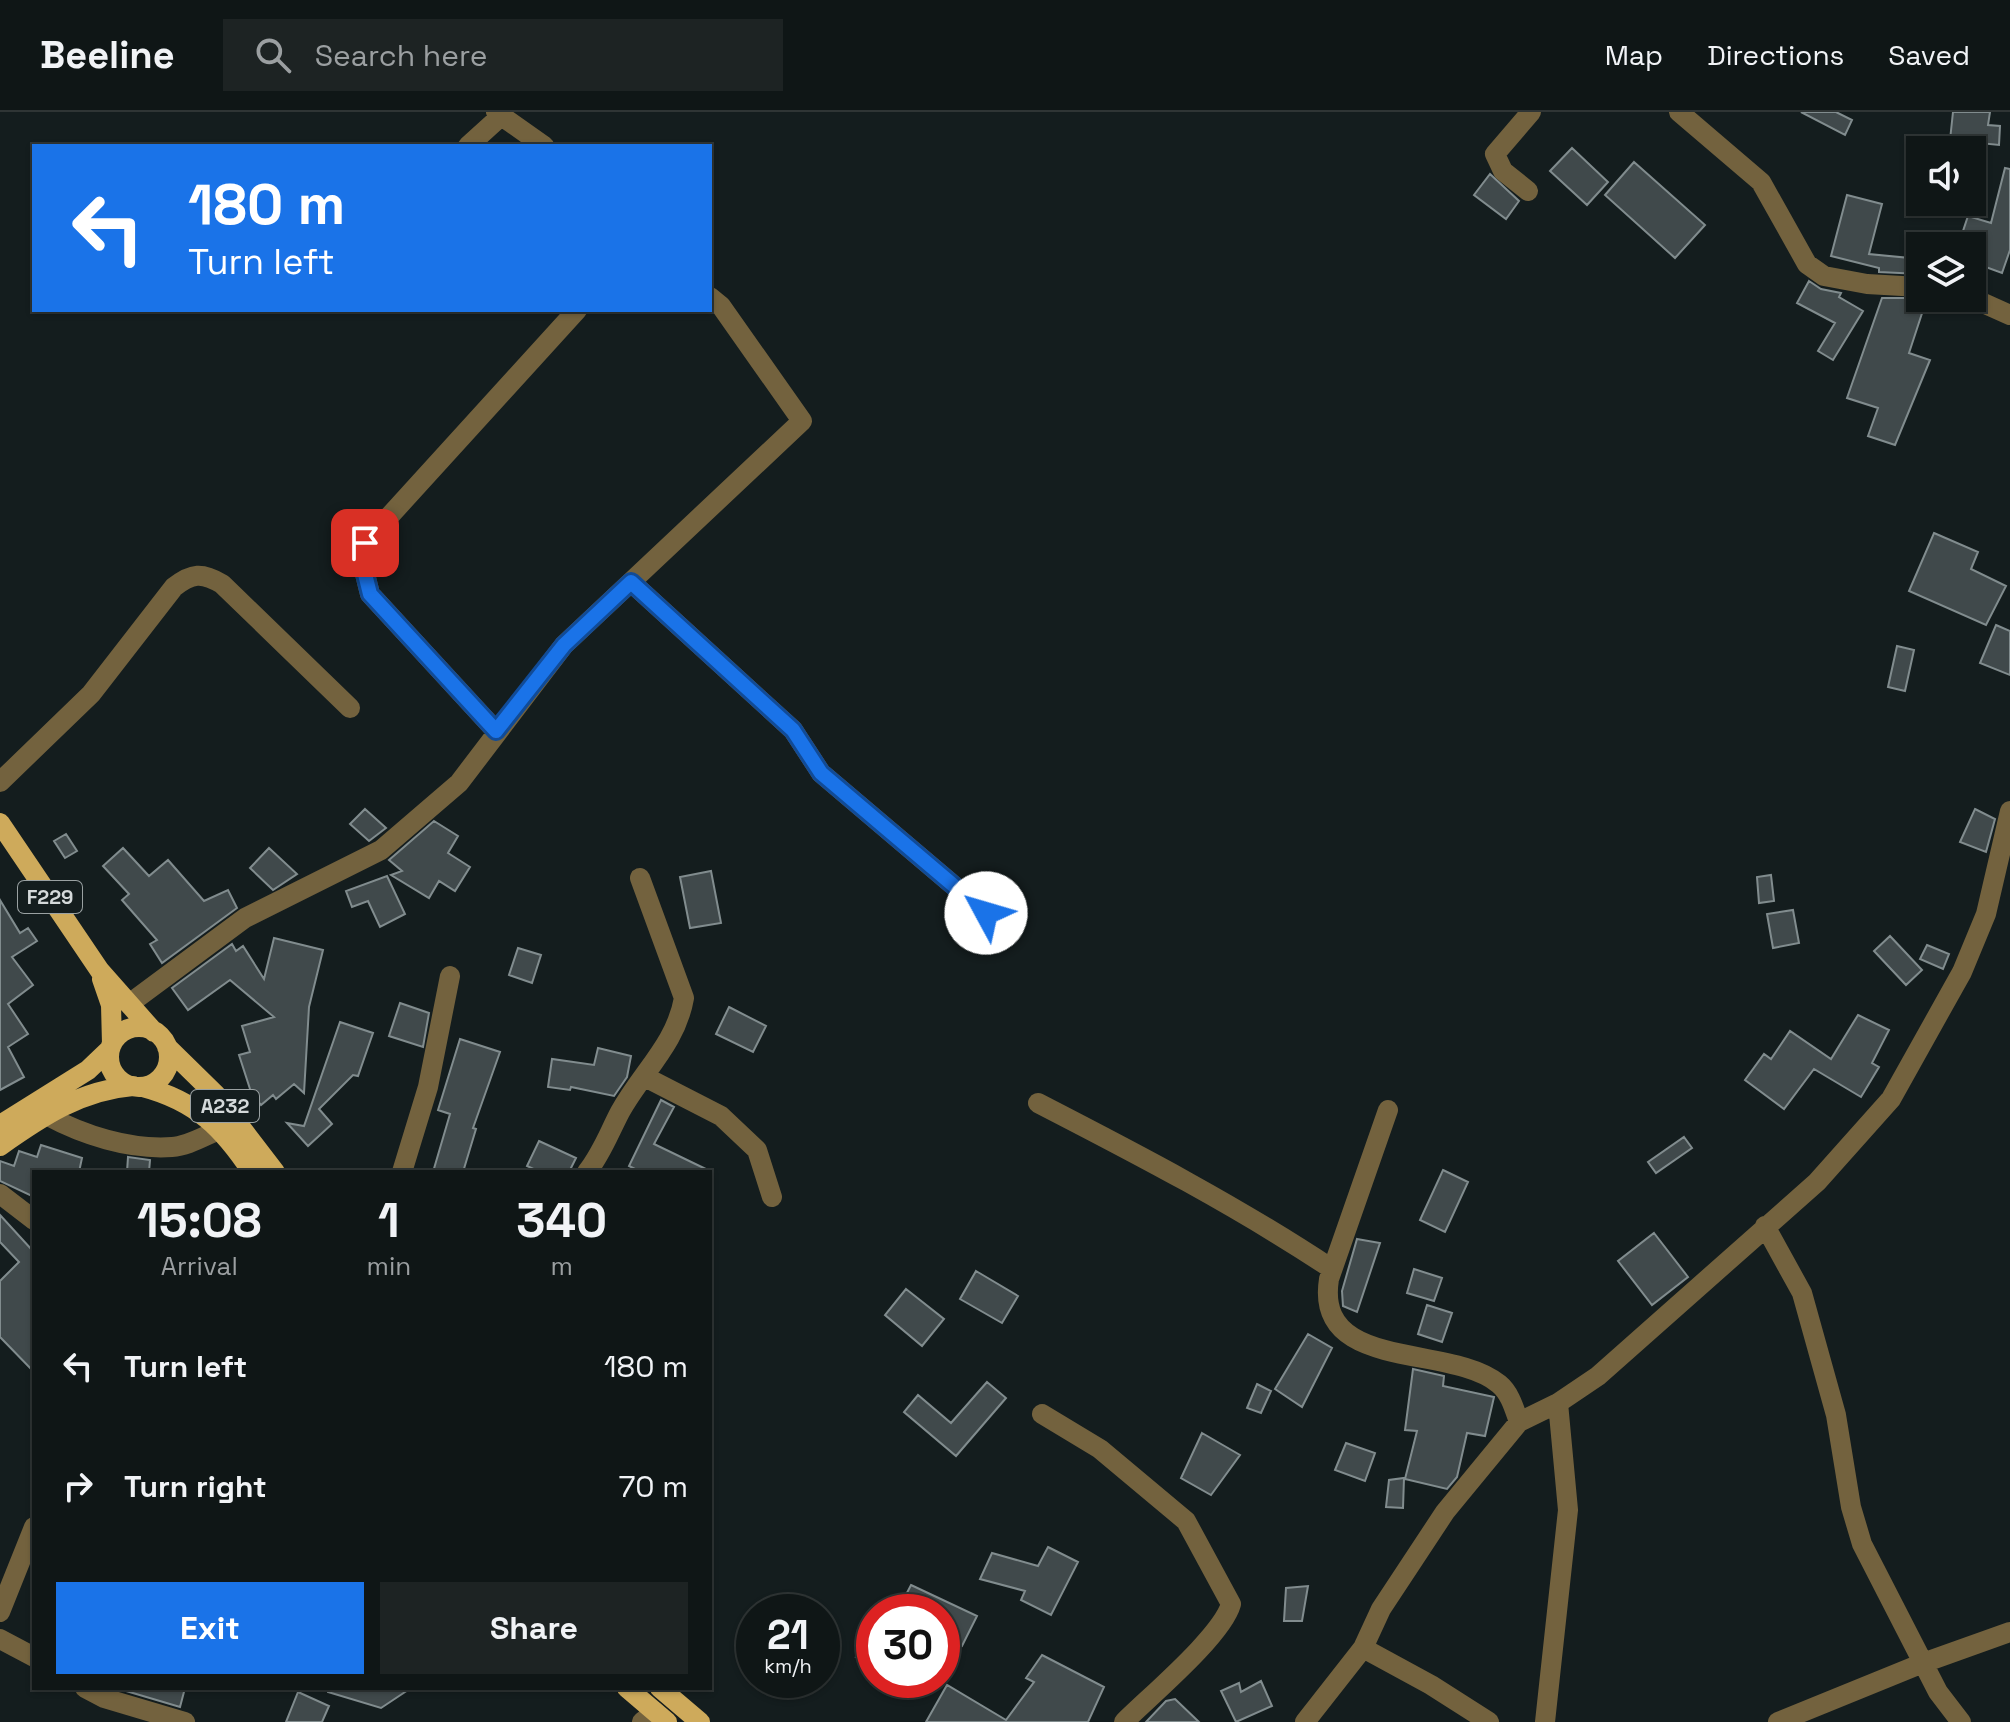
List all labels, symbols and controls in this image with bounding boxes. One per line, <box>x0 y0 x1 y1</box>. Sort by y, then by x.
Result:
search box <box>223 19 783 91</box>
text: Beeline <box>40 31 175 79</box>
icon: search <box>251 33 295 77</box>
text: Search here <box>315 36 488 75</box>
text: Map <box>1605 37 1663 73</box>
text: Directions <box>1707 37 1844 73</box>
text: Saved <box>1888 37 1970 73</box>
map controls <box>1906 136 1986 312</box>
button: sound <box>1906 136 1986 216</box>
text: 180 m <box>188 169 345 240</box>
icon: left <box>56 176 160 280</box>
button: layers <box>1906 232 1986 312</box>
text: Turn left <box>188 239 335 285</box>
pin <box>331 509 399 577</box>
icon: arrive <box>343 521 387 565</box>
position arrow <box>944 871 1028 955</box>
road number: F229 <box>18 881 82 913</box>
road number: A232 <box>191 1090 259 1122</box>
text: 15:08 <box>137 1190 262 1251</box>
text: 1 <box>378 1190 400 1251</box>
text: 340 <box>516 1190 607 1251</box>
text: Arrival <box>161 1249 238 1283</box>
text: min <box>367 1249 411 1283</box>
text: m <box>550 1249 573 1283</box>
icon: left <box>56 1344 100 1388</box>
text: Turn left <box>124 1347 247 1386</box>
text: 180 m <box>604 1347 688 1386</box>
icon: right <box>56 1464 100 1508</box>
text: Turn right <box>124 1467 267 1506</box>
text: 70 m <box>619 1467 688 1506</box>
button: Exit <box>56 1582 364 1674</box>
button: Share <box>380 1582 688 1674</box>
speed limit sign: 30 <box>856 1594 960 1698</box>
text: 21 <box>767 1610 809 1661</box>
text: km/h <box>764 1653 812 1679</box>

